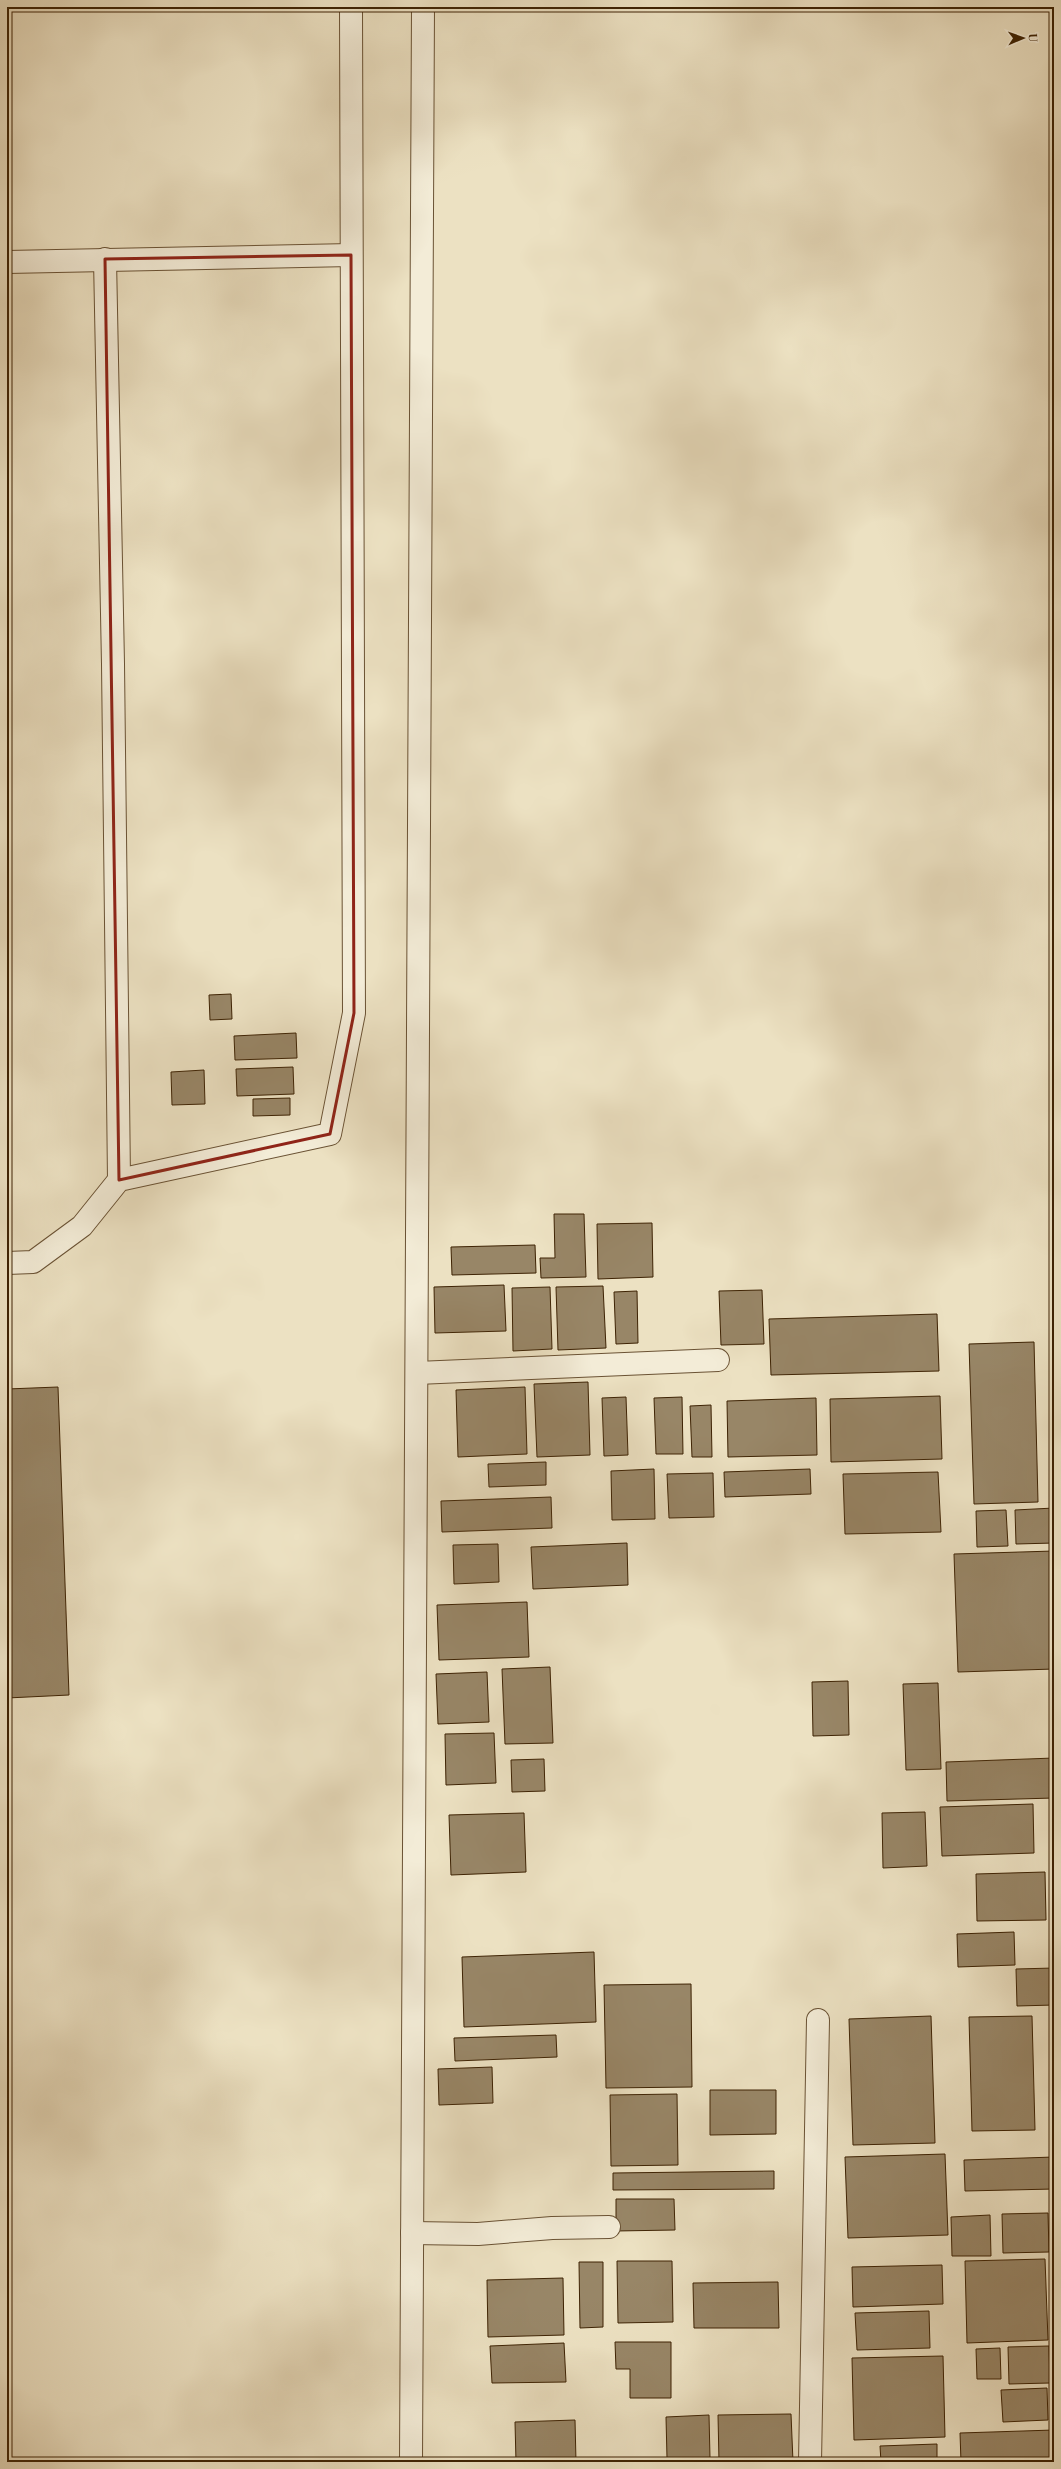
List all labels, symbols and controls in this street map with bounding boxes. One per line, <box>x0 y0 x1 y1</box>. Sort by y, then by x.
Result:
north arrow <box>1003 18 1043 58</box>
text: U <box>1025 33 1039 43</box>

